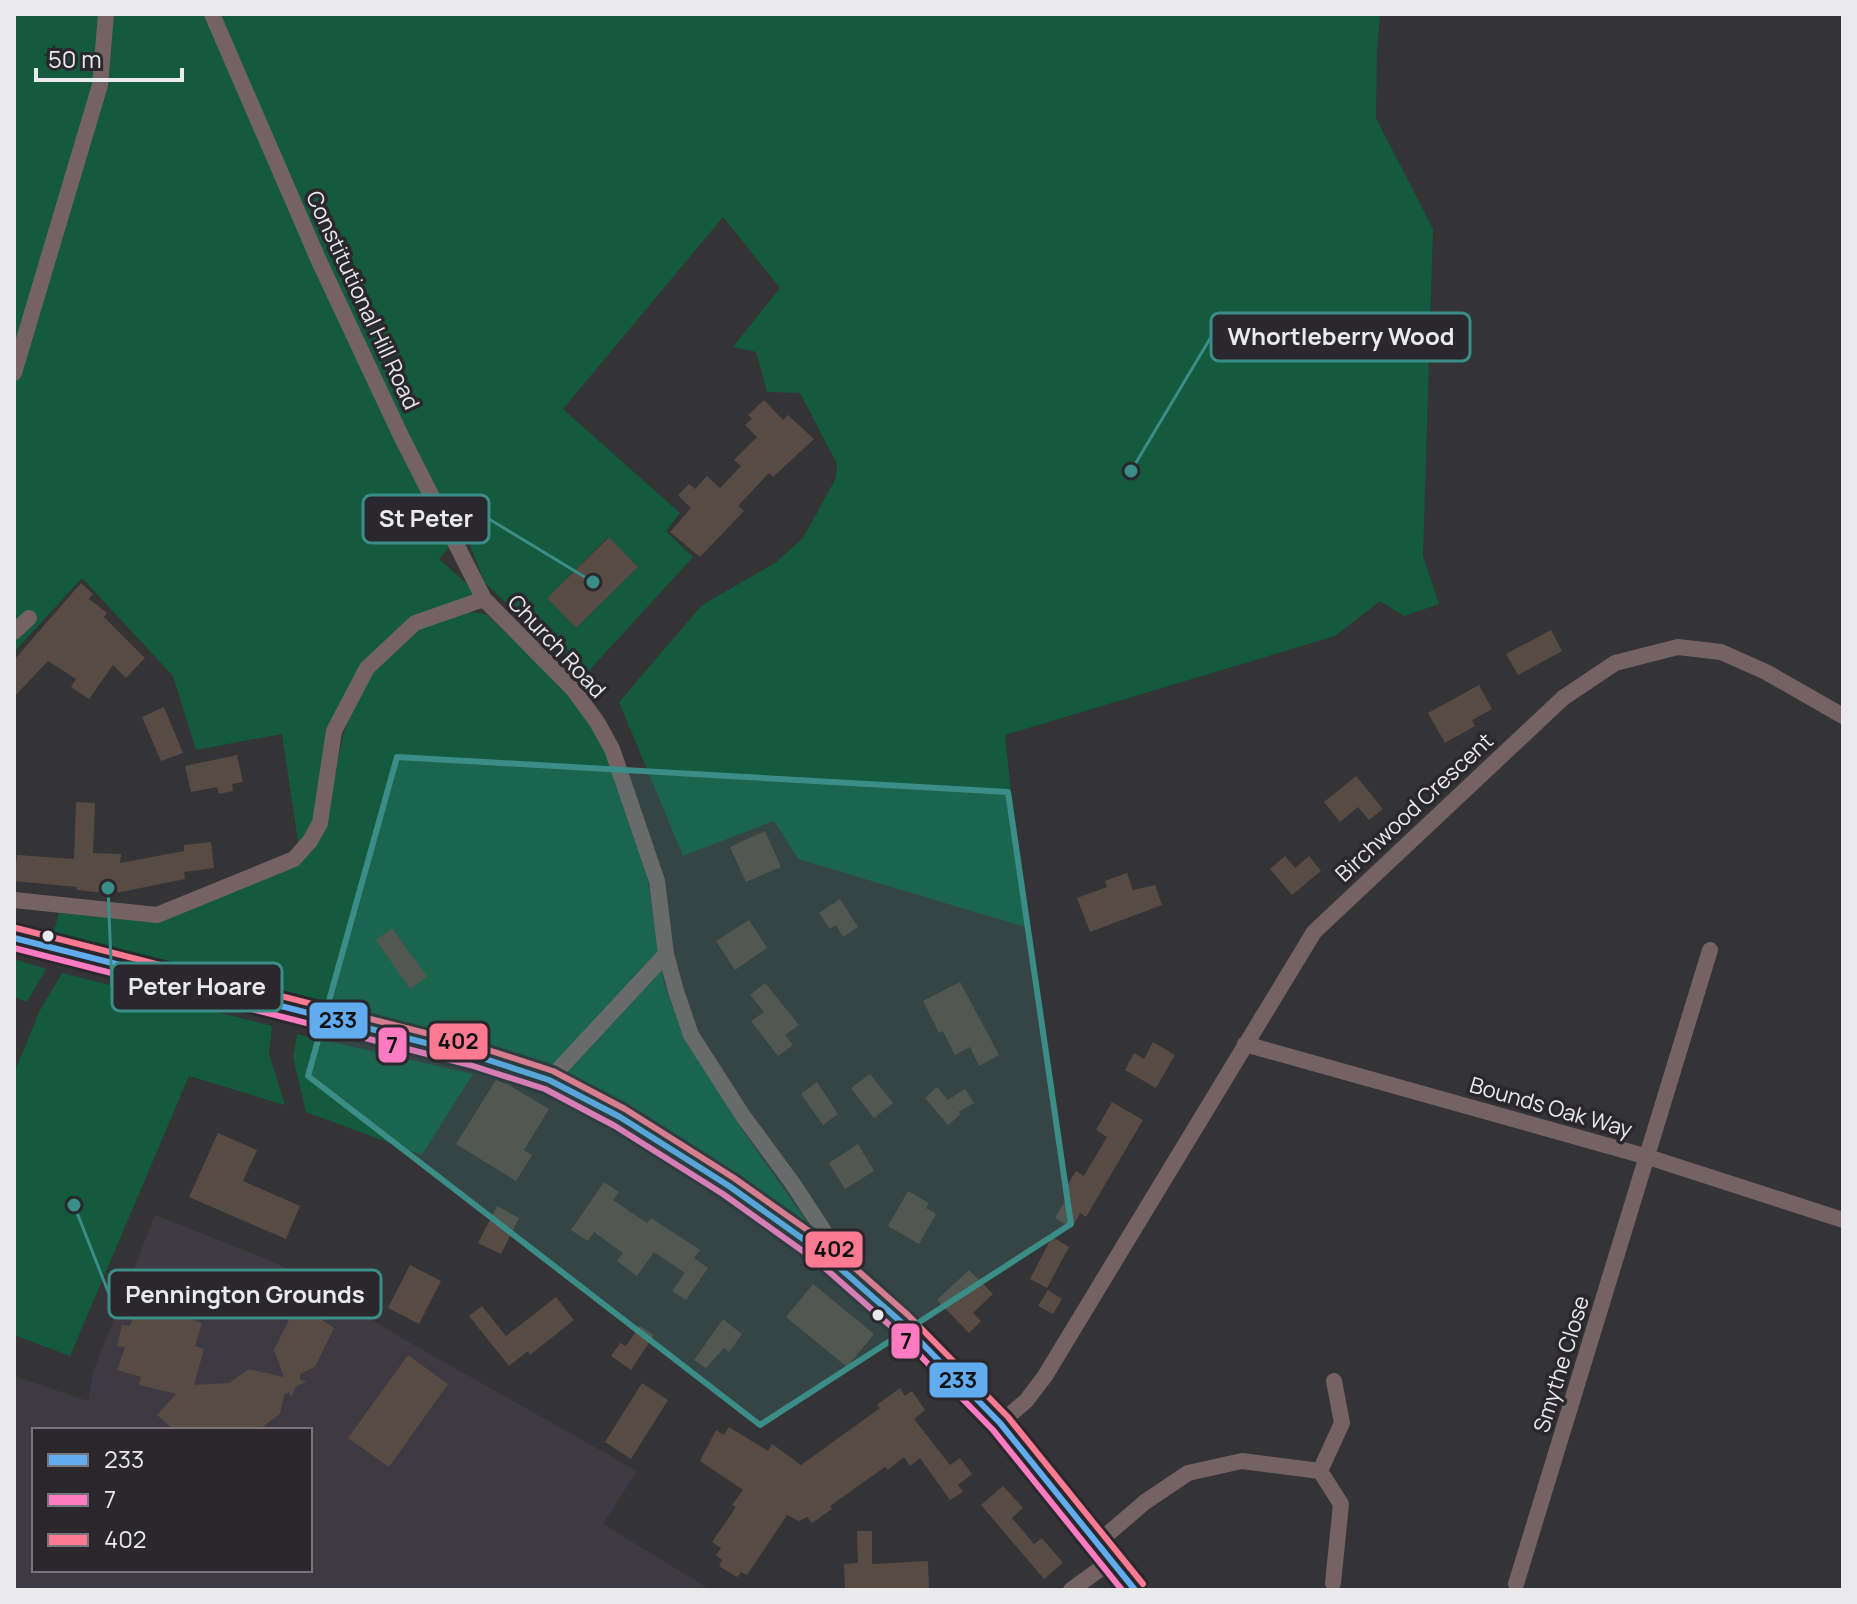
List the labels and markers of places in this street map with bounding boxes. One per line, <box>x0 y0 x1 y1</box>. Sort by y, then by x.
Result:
callout: Whortleberry Wood <box>1211 313 1470 361</box>
callout: St Peter <box>363 495 489 543</box>
unlabelled marker <box>40 928 56 944</box>
callout: Peter Hoare <box>112 963 282 1011</box>
callout: Pennington Grounds <box>109 1270 381 1318</box>
unlabelled marker <box>870 1307 886 1323</box>

